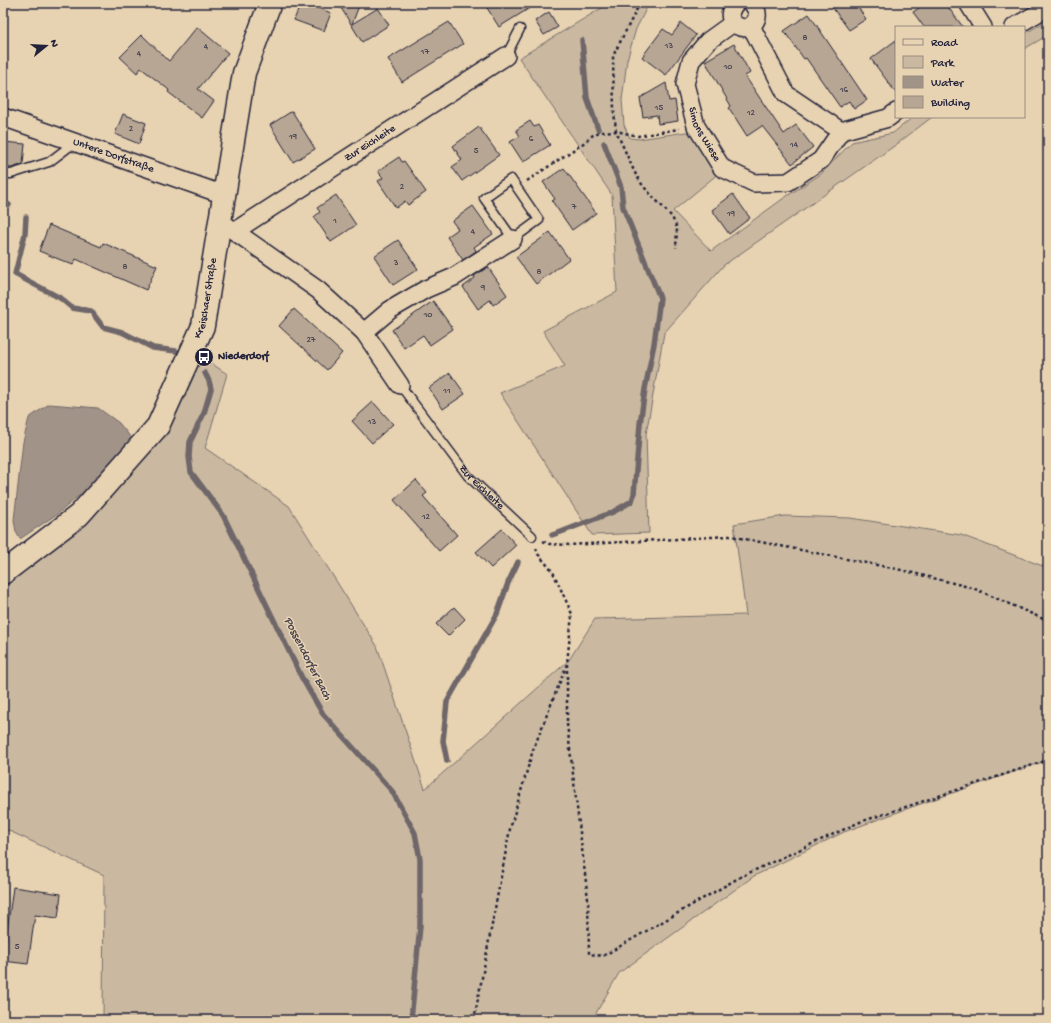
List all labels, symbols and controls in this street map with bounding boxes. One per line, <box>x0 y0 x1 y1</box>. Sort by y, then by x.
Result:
north arrow <box>26 26 66 66</box>
legend <box>895 26 1025 118</box>
house number: 8 <box>803 33 808 44</box>
text: Road <box>931 37 958 51</box>
text: N <box>47 38 60 49</box>
house number: 13 <box>664 41 673 52</box>
house number: 4 <box>204 42 209 53</box>
house number: 17 <box>420 47 429 58</box>
house number: 4 <box>137 49 142 60</box>
text: Park <box>930 57 956 71</box>
house number: 10 <box>723 62 732 73</box>
text: Water <box>931 77 965 91</box>
house number: 16 <box>839 85 849 96</box>
text: Building <box>930 97 970 111</box>
house number: 15 <box>654 103 663 114</box>
street label: Simons Wiese <box>685 106 723 164</box>
house number: 12 <box>746 108 756 119</box>
street label: Zur Eichleite <box>342 123 398 165</box>
house number: 2 <box>129 124 134 135</box>
house number: 19 <box>288 132 298 143</box>
house number: 6 <box>529 134 534 145</box>
street label: Untere Dorfstraße <box>71 136 156 176</box>
house number: 14 <box>789 140 799 151</box>
house number: 5 <box>474 146 479 157</box>
house number: 2 <box>400 182 405 193</box>
house number: 7 <box>571 202 577 213</box>
house number: 19 <box>726 209 736 220</box>
house number: 1 <box>332 216 337 227</box>
house number: 4 <box>471 227 476 238</box>
street label: Kreischaer Straße <box>192 257 220 341</box>
house number: 3 <box>393 258 399 269</box>
house number: 8 <box>123 262 128 273</box>
house number: 8 <box>537 267 542 278</box>
house number: 9 <box>480 283 486 294</box>
house number: 10 <box>423 310 432 321</box>
house number: 27 <box>306 335 316 346</box>
bus stop icon: Niederdorf <box>193 346 215 368</box>
place label: Niederdorf <box>218 350 270 363</box>
house number: 11 <box>442 386 451 397</box>
house number: 13 <box>367 417 376 428</box>
street label: Zur Eichleite <box>456 463 506 512</box>
house number: 12 <box>421 512 431 523</box>
water label: Possendorfer Bach <box>280 615 334 703</box>
house number: 5 <box>15 942 20 953</box>

